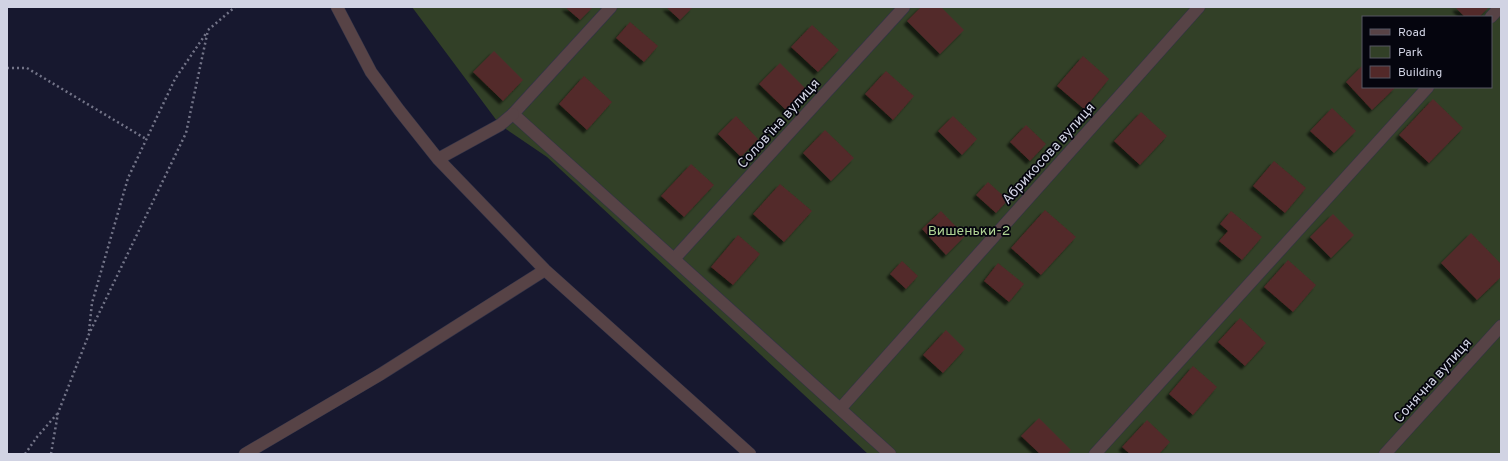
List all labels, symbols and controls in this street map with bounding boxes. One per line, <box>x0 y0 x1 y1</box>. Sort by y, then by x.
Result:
legend <box>1362 16 1492 88</box>
text: Road <box>1398 25 1426 41</box>
text: Park <box>1398 45 1423 61</box>
text: Building <box>1398 65 1442 81</box>
street label: Соловʼїна вулиця <box>734 75 824 173</box>
street label: Абрикосова вулиця <box>999 100 1099 208</box>
park label: Вишеньки-2 <box>928 223 1010 240</box>
street label: Сонячна вулиця <box>1391 335 1476 427</box>

